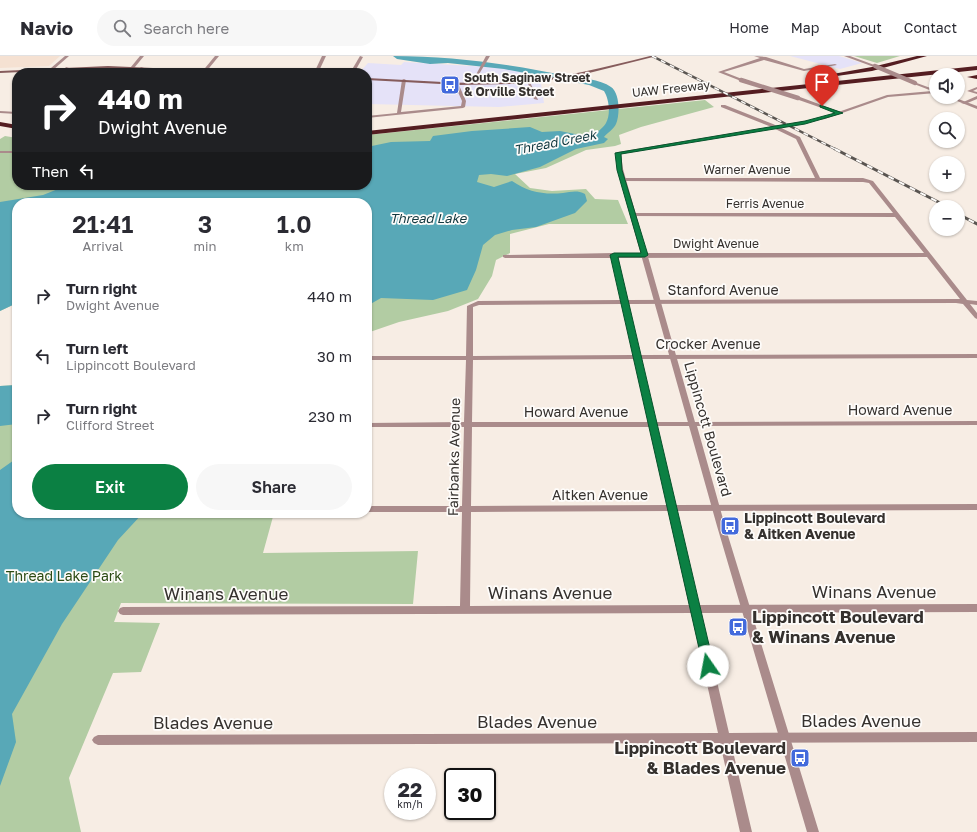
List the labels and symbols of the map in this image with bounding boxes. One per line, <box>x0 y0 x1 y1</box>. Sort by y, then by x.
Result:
pin <box>805 65 839 106</box>
place label: South Saginaw Street & Orville Street <box>464 70 590 99</box>
bus stop icon: South Saginaw Street & Orville Street <box>439 74 461 96</box>
street label: UAW Freeway <box>631 77 711 100</box>
water label: Thread Creek <box>513 126 599 158</box>
street label: Warner Avenue <box>704 162 790 177</box>
street label: Ferris Avenue <box>726 196 804 211</box>
water label: Thread Lake <box>390 210 468 226</box>
street label: Dwight Avenue <box>673 236 759 251</box>
street label: Stanford Avenue <box>667 281 779 298</box>
street label: Crocker Avenue <box>656 335 761 352</box>
street label: Lippincott Boulevard <box>681 359 736 498</box>
street label: Fairbanks Avenue <box>444 398 463 516</box>
street label: Howard Avenue <box>848 401 952 418</box>
street label: Howard Avenue <box>524 403 628 420</box>
street label: Aitken Avenue <box>552 486 648 503</box>
place label: Lippincott Boulevard & Aitken Avenue <box>744 509 885 542</box>
bus stop icon: Lippincott Boulevard & Aitken Avenue <box>719 515 741 537</box>
park label: Thread Lake Park <box>6 567 122 584</box>
street label: Winans Avenue <box>812 581 936 602</box>
street label: Winans Avenue <box>488 582 612 603</box>
street label: Winans Avenue <box>164 583 288 604</box>
place label: Lippincott Boulevard & Winans Avenue <box>752 606 924 647</box>
bus stop icon: Lippincott Boulevard & Winans Avenue <box>727 616 749 638</box>
position arrow <box>687 645 729 687</box>
street label: Blades Avenue <box>801 710 921 731</box>
street label: Blades Avenue <box>477 711 597 732</box>
street label: Blades Avenue <box>153 712 273 733</box>
place label: Lippincott Boulevard & Blades Avenue <box>614 737 786 778</box>
bus stop icon: Lippincott Boulevard & Blades Avenue <box>789 747 811 769</box>
speed limit sign: 30 <box>444 768 496 820</box>

